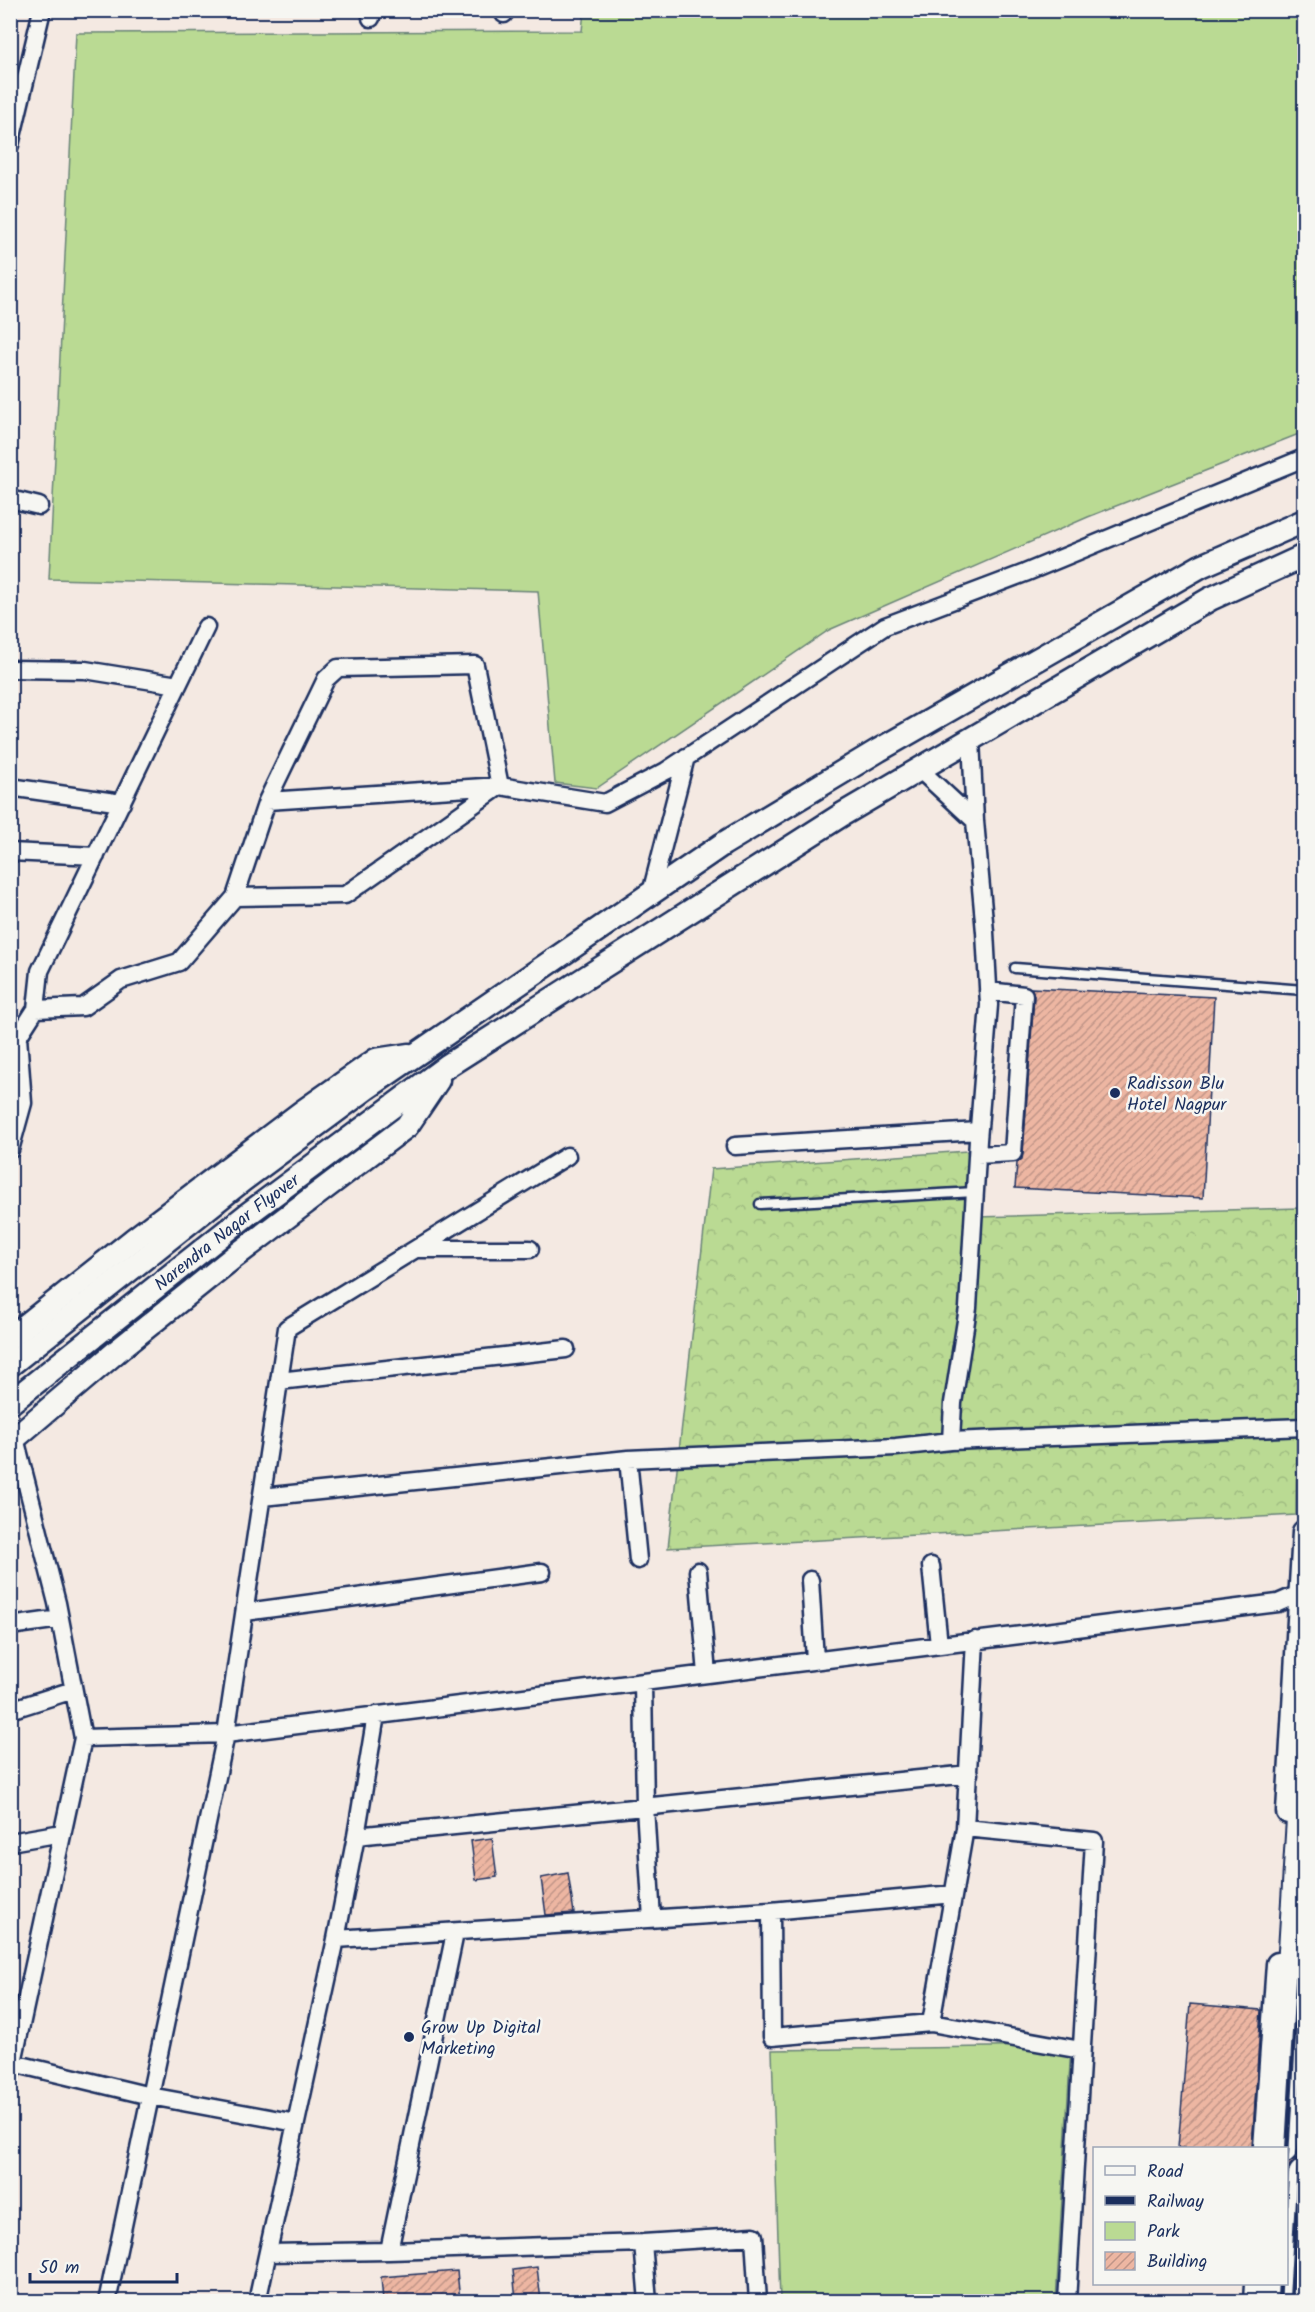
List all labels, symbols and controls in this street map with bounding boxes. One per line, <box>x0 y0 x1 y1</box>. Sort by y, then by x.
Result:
place label: Radisson Blu Hotel Nagpur <box>1127 1070 1227 1120</box>
marker: Radisson Blu Hotel Nagpur <box>1108 1086 1122 1100</box>
street label: Narendra Nagar Flyover <box>148 1167 307 1299</box>
place label: Grow Up Digital Marketing <box>421 2014 541 2064</box>
marker: Grow Up Digital Marketing <box>402 2030 416 2044</box>
legend <box>1093 2147 1288 2285</box>
text: Road <box>1147 2158 1184 2187</box>
text: Railway <box>1147 2188 1204 2217</box>
text: Park <box>1147 2218 1180 2247</box>
scale bar <box>30 2246 177 2284</box>
text: Building <box>1147 2248 1207 2277</box>
text: 50 m <box>39 2254 79 2283</box>

